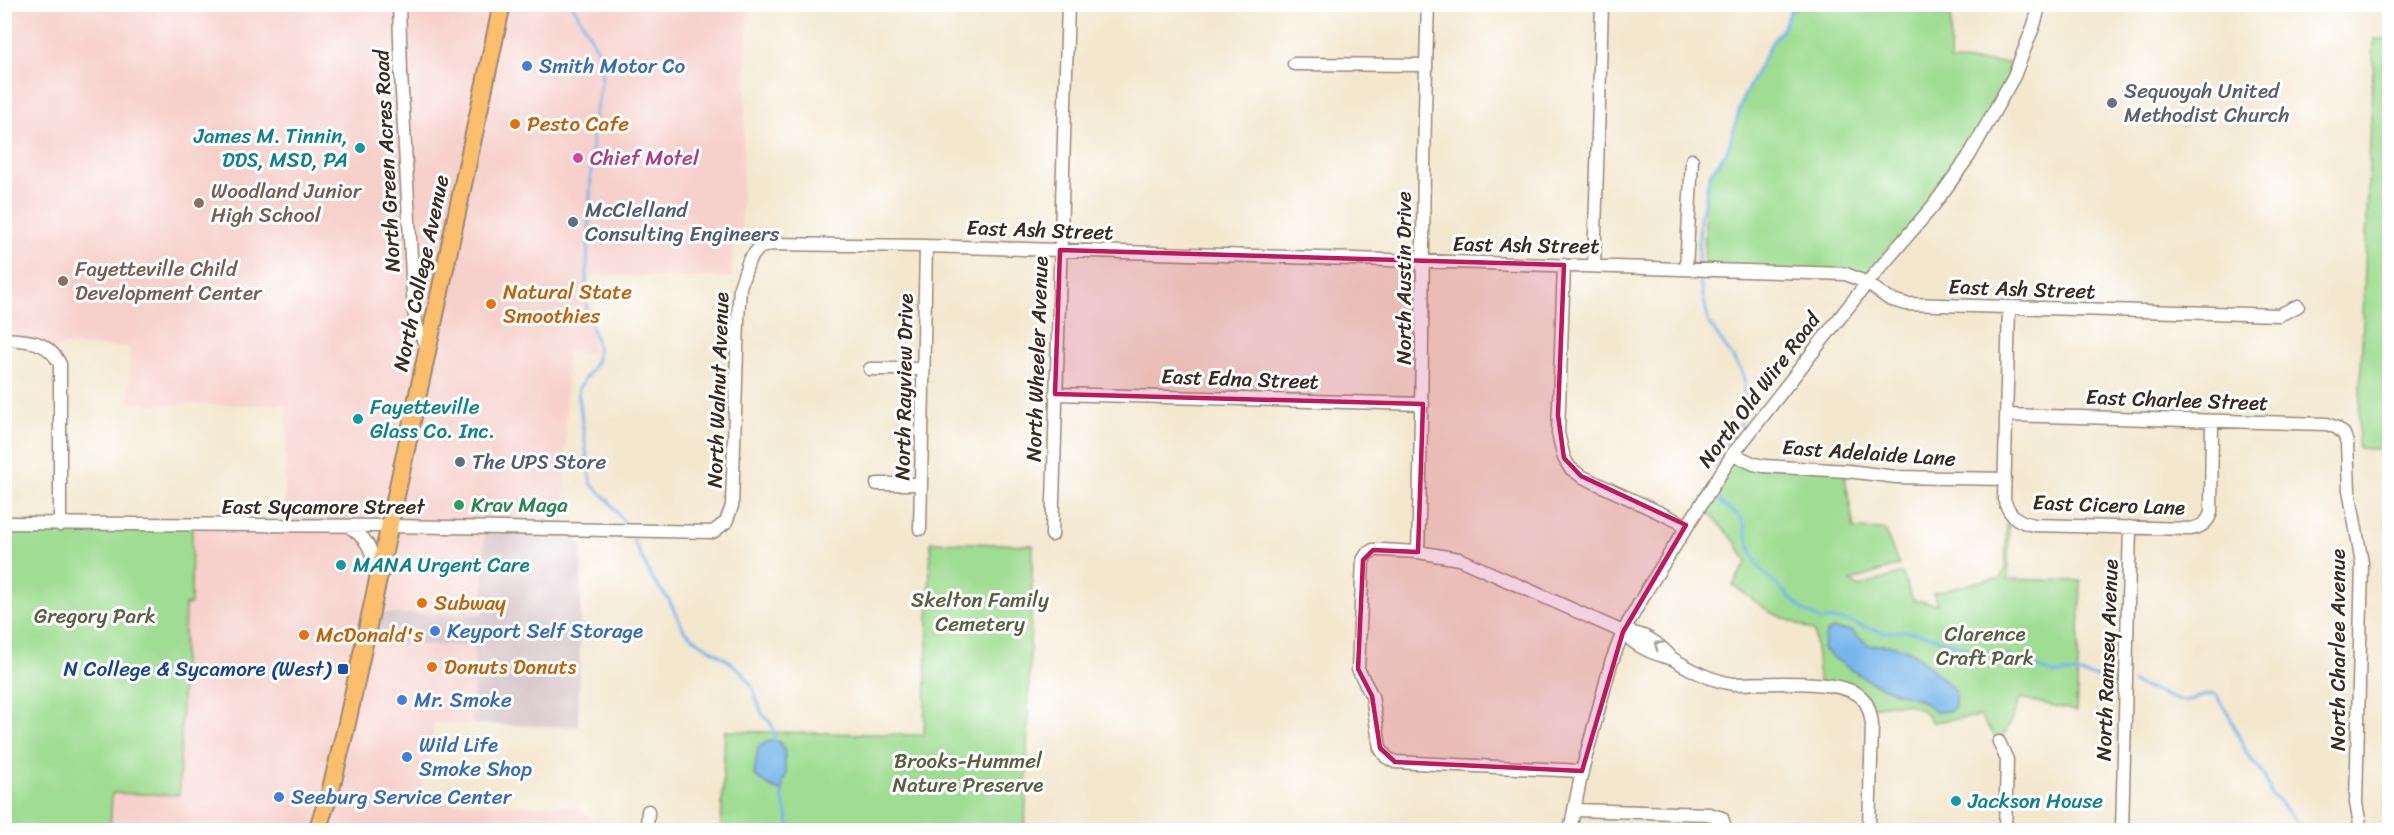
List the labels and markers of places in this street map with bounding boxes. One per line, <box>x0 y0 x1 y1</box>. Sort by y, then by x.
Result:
place label: Smith Motor Co <box>539 47 686 85</box>
marker: Smith Motor Co <box>520 59 534 73</box>
place label: Sequoyah United Methodist Church <box>2124 72 2289 134</box>
marker: Sequoyah United Methodist Church <box>2105 96 2119 110</box>
place label: Pesto Cafe <box>527 105 629 143</box>
place label: James M. Tinnin, DDS, MSD, PA <box>193 117 348 179</box>
marker: Pesto Cafe <box>508 117 522 131</box>
place label: Chief Motel <box>590 139 700 177</box>
marker: James M. Tinnin, DDS, MSD, PA <box>353 141 367 155</box>
marker: Chief Motel <box>571 151 585 165</box>
place label: Woodland Junior High School <box>211 172 363 234</box>
place label: McClelland Consulting Engineers <box>585 191 780 253</box>
marker: Woodland Junior High School <box>192 196 206 210</box>
marker: McClelland Consulting Engineers <box>566 215 580 229</box>
place label: Fayetteville Child Development Center <box>75 250 263 312</box>
place label: Natural State Smoothies <box>503 273 632 335</box>
marker: Fayetteville Child Development Center <box>56 274 70 288</box>
marker: Natural State Smoothies <box>484 297 498 311</box>
place label: Fayetteville Glass Co. Inc. <box>370 388 495 450</box>
marker: Fayetteville Glass Co. Inc. <box>351 412 365 426</box>
place label: The UPS Store <box>472 443 606 481</box>
marker: The UPS Store <box>453 455 467 469</box>
place label: Krav Maga <box>471 486 568 524</box>
marker: Krav Maga <box>452 498 466 512</box>
place label: MANA Urgent Care <box>353 546 530 584</box>
marker: MANA Urgent Care <box>334 558 348 572</box>
place label: Subway <box>434 584 506 622</box>
marker: Subway <box>415 596 429 610</box>
place label: Keyport Self Storage <box>447 612 643 650</box>
place label: McDonald's <box>316 616 424 654</box>
marker: Keyport Self Storage <box>428 624 442 638</box>
marker: McDonald's <box>297 628 311 642</box>
place label: Donuts Donuts <box>444 648 577 686</box>
place label: N College & Sycamore (West) <box>63 650 333 688</box>
marker: Donuts Donuts <box>425 660 439 674</box>
marker: N College & Sycamore (West) <box>336 662 350 676</box>
place label: Mr. Smoke <box>414 681 512 719</box>
marker: Mr. Smoke <box>395 693 409 707</box>
place label: Wild Life Smoke Shop <box>419 726 532 788</box>
marker: Wild Life Smoke Shop <box>400 750 414 764</box>
place label: Seeburg Service Center <box>291 778 513 816</box>
place label: Jackson House <box>1967 782 2103 820</box>
marker: Seeburg Service Center <box>272 790 286 804</box>
marker: Jackson House <box>1949 794 1963 808</box>

